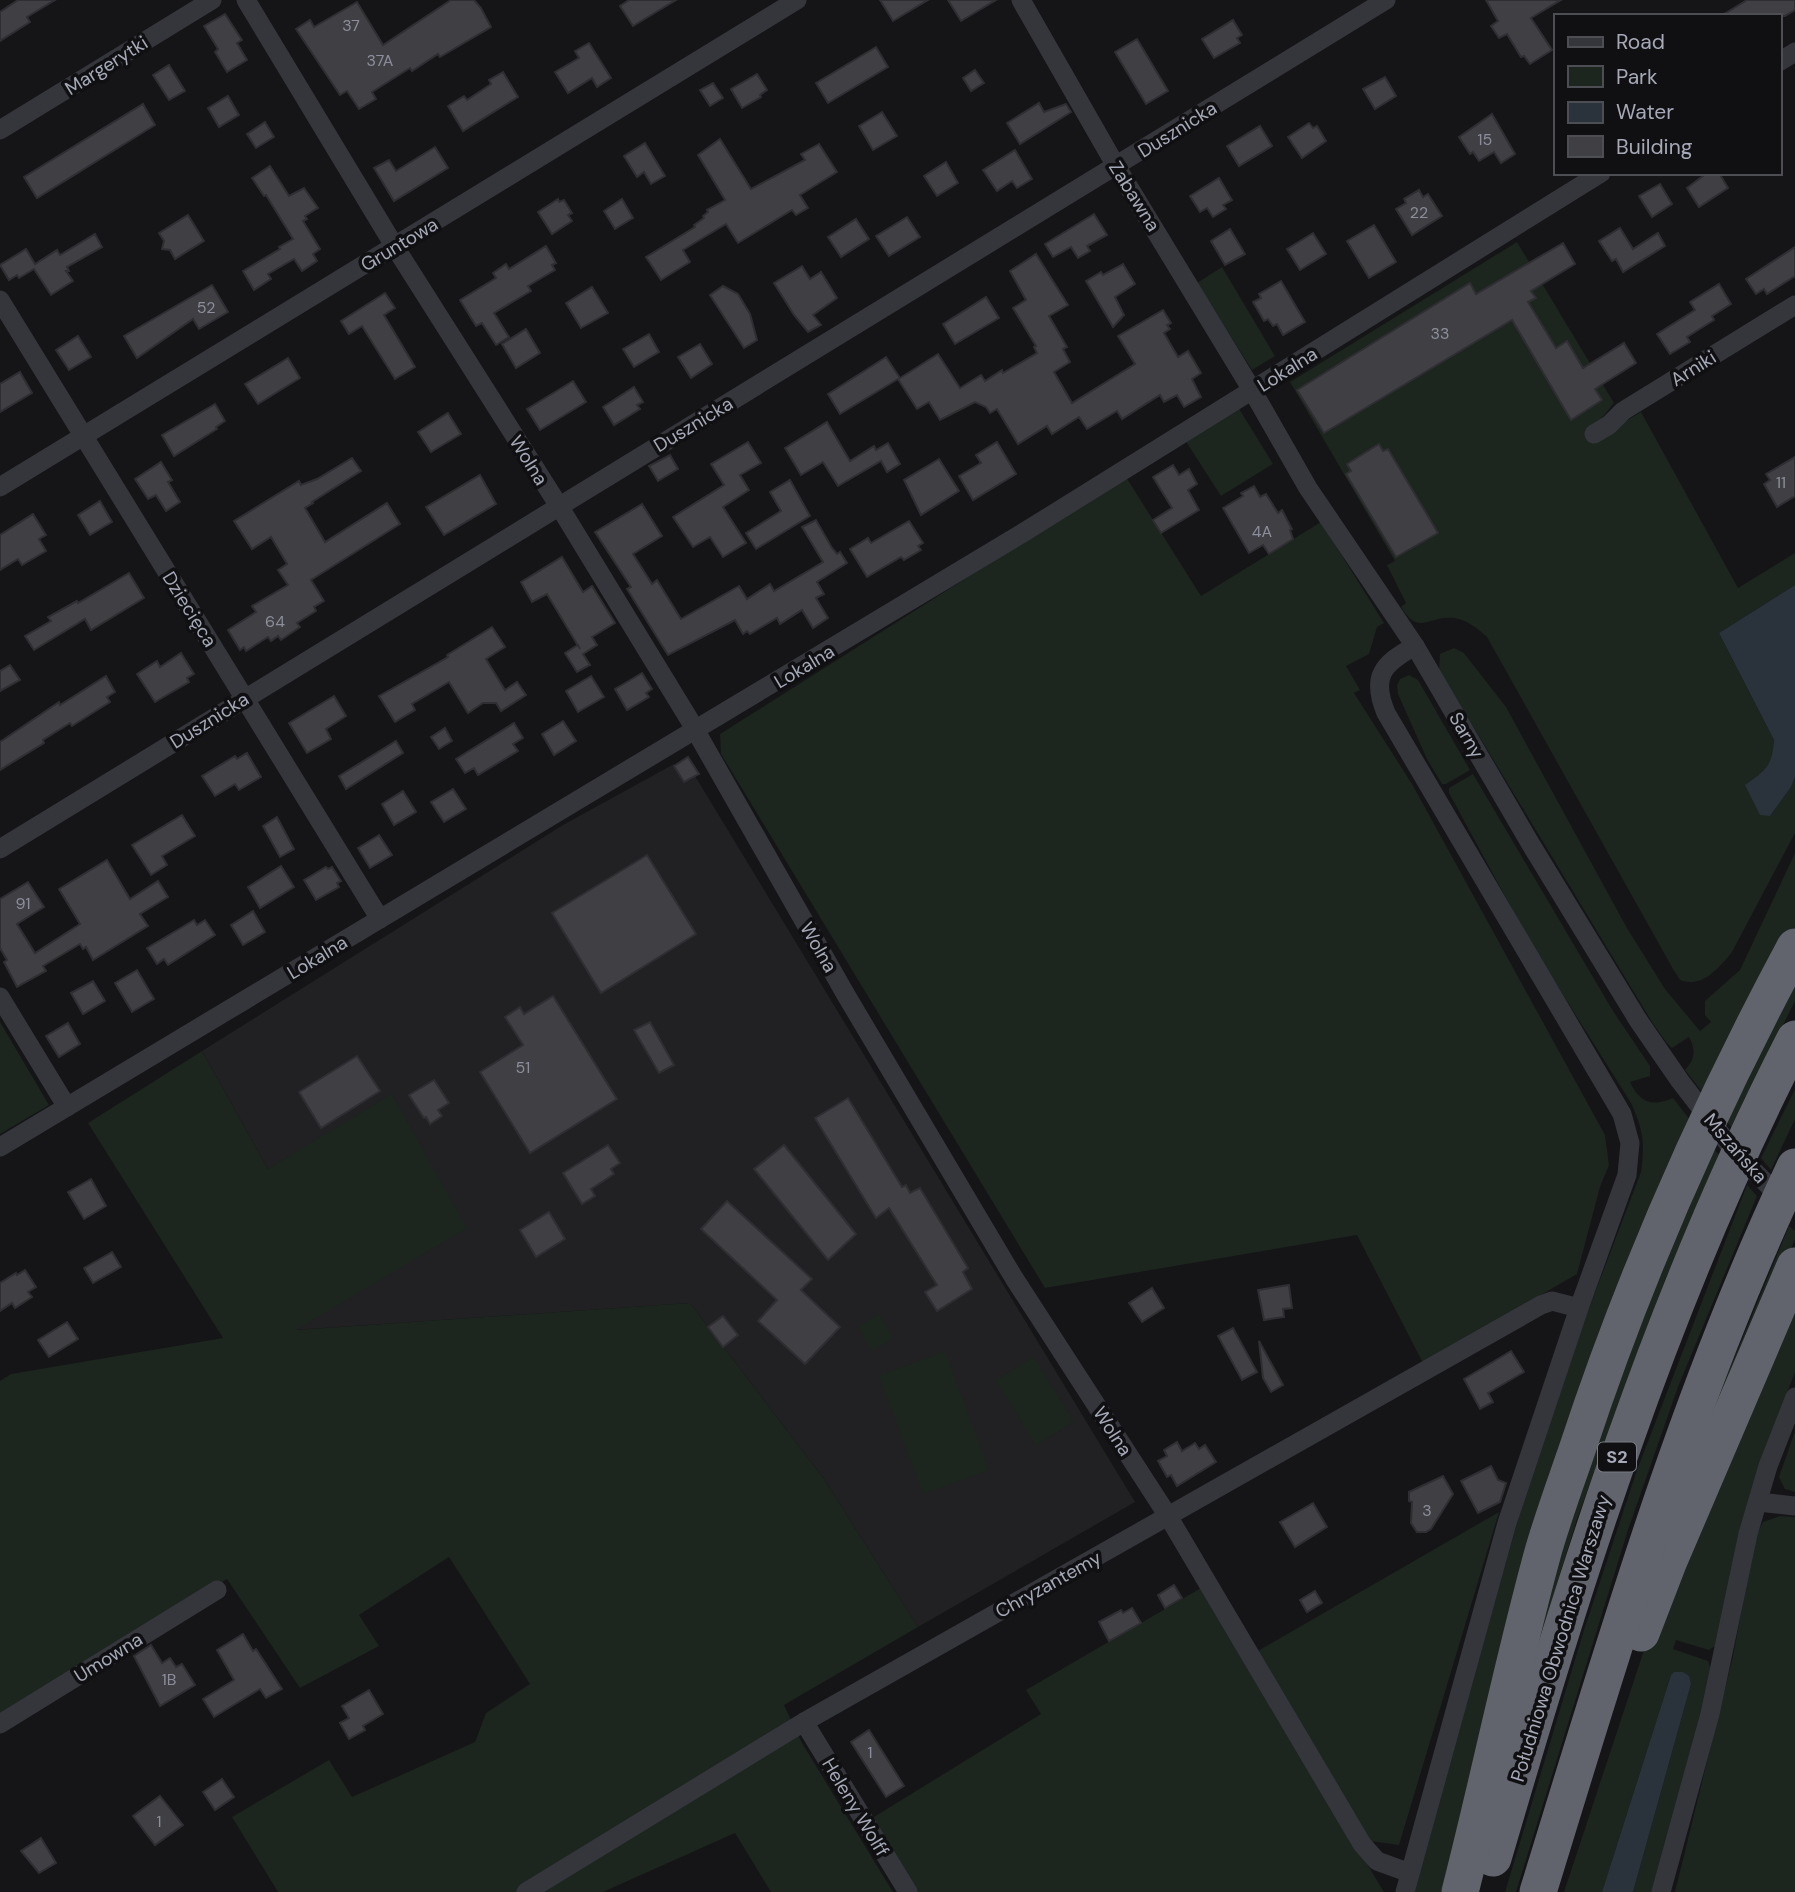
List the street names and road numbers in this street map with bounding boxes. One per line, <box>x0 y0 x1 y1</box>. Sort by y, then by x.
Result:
street label: Margerytki <box>60 30 152 101</box>
street label: Dusznicka <box>1133 95 1221 163</box>
street label: Zabawna <box>1103 156 1166 236</box>
street label: Gruntowa <box>356 212 442 277</box>
street label: Lokalna <box>1253 341 1322 398</box>
street label: Arniki <box>1666 345 1721 392</box>
street label: Dusznicka <box>649 391 738 458</box>
street label: Wolna <box>504 431 554 490</box>
street label: Dziecięca <box>157 567 223 652</box>
street label: Lokalna <box>769 639 839 694</box>
street label: Dusznicka <box>165 686 253 754</box>
street label: Sarny <box>1443 708 1490 763</box>
street label: Wolna <box>794 918 843 977</box>
street label: Lokalna <box>282 930 352 985</box>
street label: Mszańska <box>1698 1108 1773 1189</box>
street label: Wolna <box>1087 1402 1138 1461</box>
road number: S2 <box>1598 1442 1636 1472</box>
street label: Południowa Obwodnica Warszawy <box>1505 1491 1616 1785</box>
street label: Chryzantemy <box>991 1545 1106 1624</box>
street label: Umowna <box>69 1627 147 1688</box>
street label: Heleny Wolff <box>816 1753 895 1861</box>

